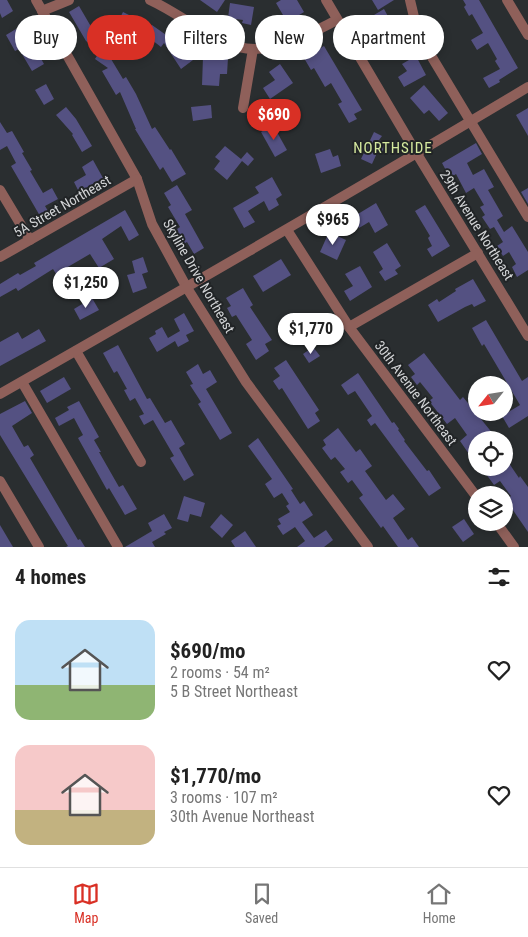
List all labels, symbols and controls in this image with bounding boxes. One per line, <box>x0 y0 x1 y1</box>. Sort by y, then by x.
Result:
chip: Buy <box>15 15 77 60</box>
chip: Rent <box>87 15 155 60</box>
chip: Filters <box>165 15 245 60</box>
chip: New <box>255 15 323 60</box>
chip: Apartment <box>333 15 444 60</box>
pin: $690 <box>244 98 304 141</box>
text: $690 <box>258 105 290 124</box>
district label: NORTHSIDE <box>353 139 433 157</box>
street label: 29th Avenue Northeast <box>437 167 517 283</box>
street label: 5A Street Northeast <box>11 172 113 240</box>
pin: $965 <box>303 204 363 246</box>
text: $965 <box>317 210 349 229</box>
street label: Skyline Drive Northeast <box>160 216 238 336</box>
pin: $1,250 <box>45 266 127 309</box>
text: $1,250 <box>64 273 108 292</box>
pin: $1,770 <box>270 312 352 355</box>
text: $1,770 <box>289 319 333 338</box>
street label: 30th Avenue Northeast <box>372 338 460 448</box>
north arrow <box>468 376 512 421</box>
map controls <box>468 376 513 531</box>
button: locate <box>468 431 513 476</box>
button: layers <box>468 486 513 531</box>
icon: filters <box>485 563 513 591</box>
text: 4 homes <box>15 565 86 589</box>
text: $690/mo <box>170 639 245 663</box>
icon: home <box>55 640 115 700</box>
icon: heart <box>485 656 513 684</box>
text: 2 rooms · 54 m² <box>170 663 270 682</box>
text: 5 B Street Northeast <box>170 682 298 701</box>
text: $1,770/mo <box>170 764 261 788</box>
icon: home <box>55 765 115 825</box>
icon: heart <box>485 781 513 809</box>
text: 3 rooms · 107 m² <box>170 788 278 807</box>
text: 30th Avenue Northeast <box>170 807 315 826</box>
tab: Map <box>72 880 100 926</box>
tab: Saved <box>245 880 278 926</box>
tab: Home <box>423 880 456 926</box>

